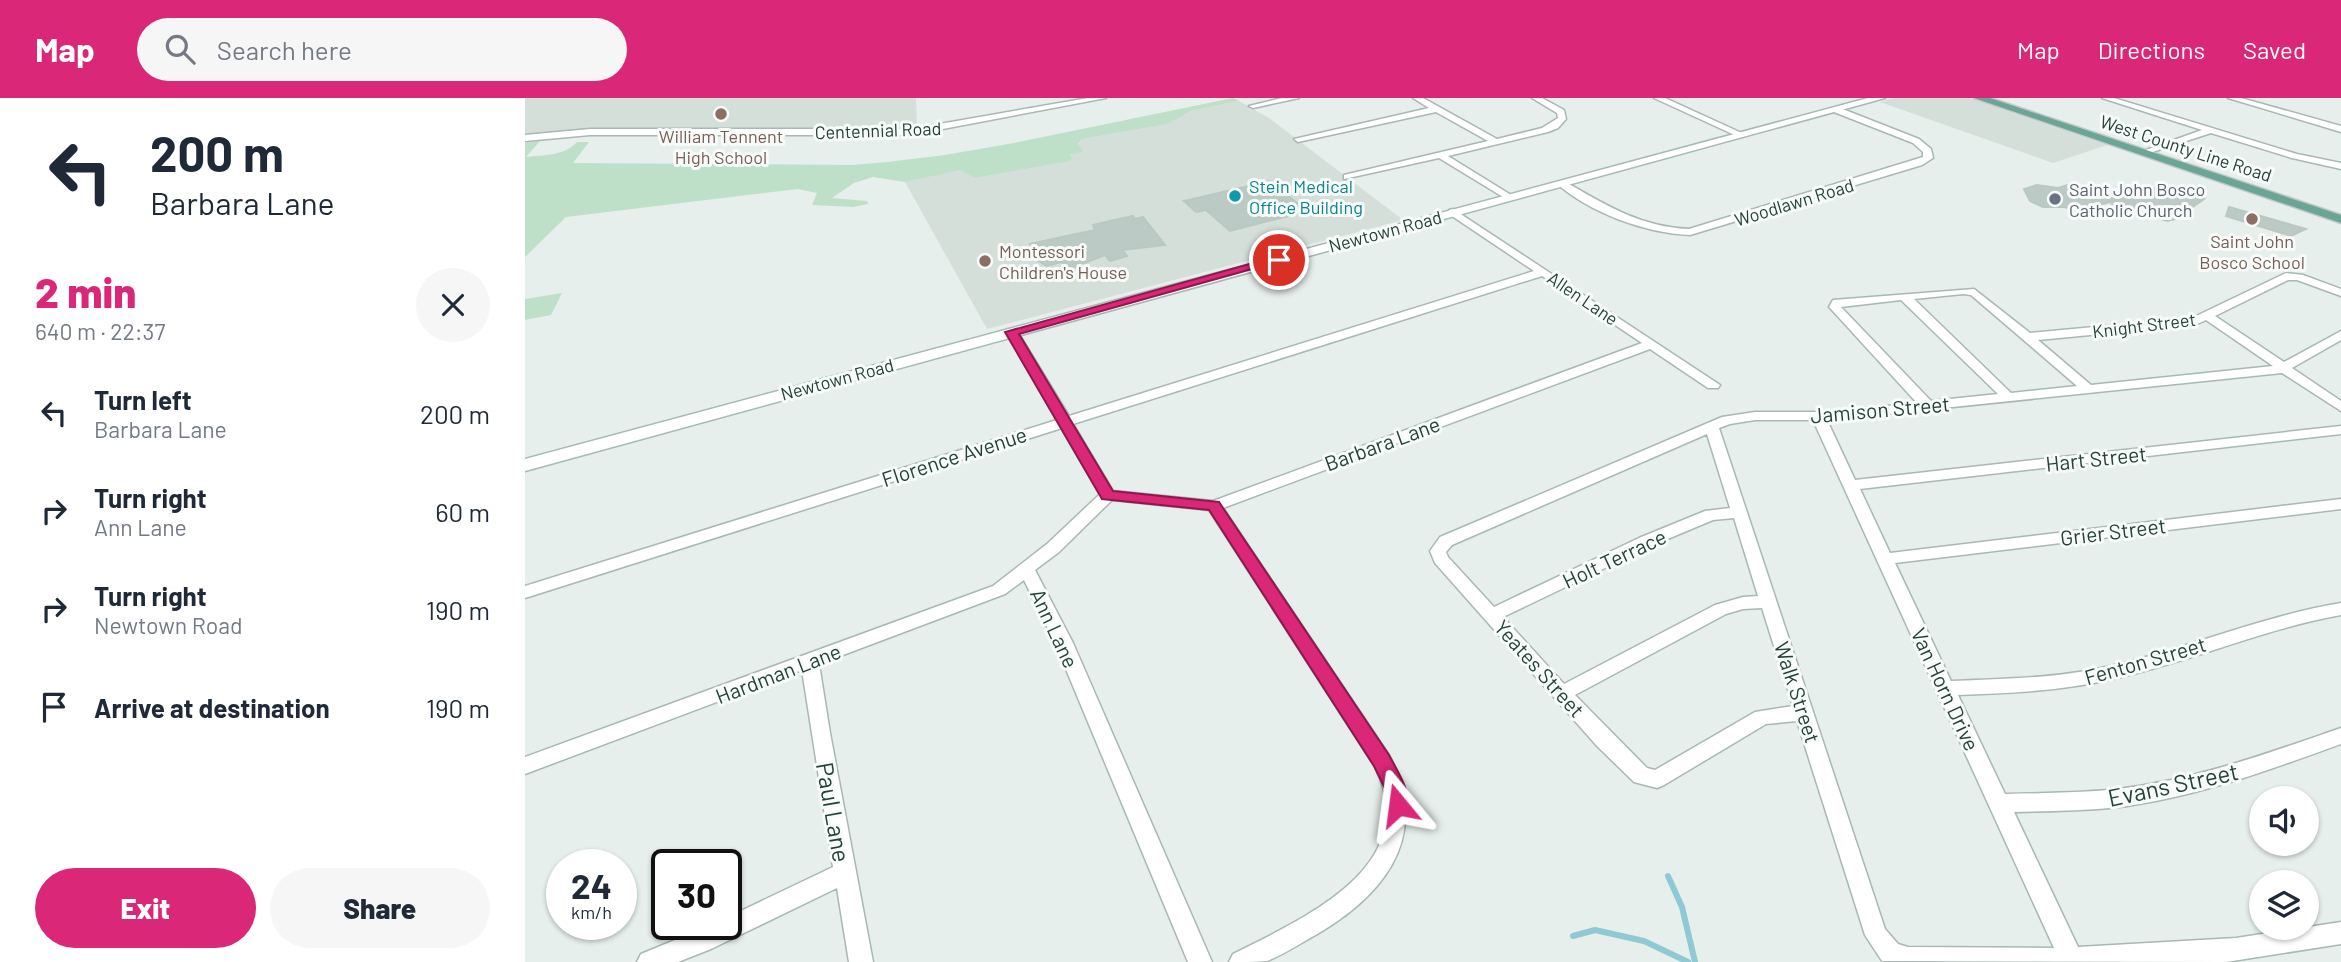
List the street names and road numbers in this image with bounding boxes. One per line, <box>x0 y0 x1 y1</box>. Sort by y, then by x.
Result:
street label: West County Line Road <box>2097 110 2275 186</box>
street label: Centennial Road <box>814 117 942 143</box>
street label: Woodlawn Road <box>1732 173 1856 231</box>
street label: Newtown Road <box>1326 205 1444 257</box>
street label: Allen Lane <box>1543 266 1623 330</box>
street label: Knight Street <box>2091 308 2197 342</box>
street label: Newtown Road <box>778 353 896 405</box>
street label: Jamison Street <box>1809 390 1951 428</box>
street label: Barbara Lane <box>1321 411 1443 475</box>
street label: Florence Avenue <box>878 421 1030 491</box>
street label: Hart Street <box>2044 440 2148 476</box>
street label: Grier Street <box>2059 512 2167 550</box>
street label: Holt Terrace <box>1558 523 1670 593</box>
street label: Ann Lane <box>1026 584 1084 672</box>
street label: Yeates Street <box>1490 614 1590 722</box>
street label: Van Horn Drive <box>1907 624 1985 754</box>
street label: Fenton Street <box>2081 631 2209 689</box>
street label: Hardman Lane <box>712 638 844 708</box>
street label: Walk Street <box>1770 638 1826 746</box>
street label: Evans Street <box>2105 756 2241 812</box>
street label: Paul Lane <box>811 760 857 864</box>

